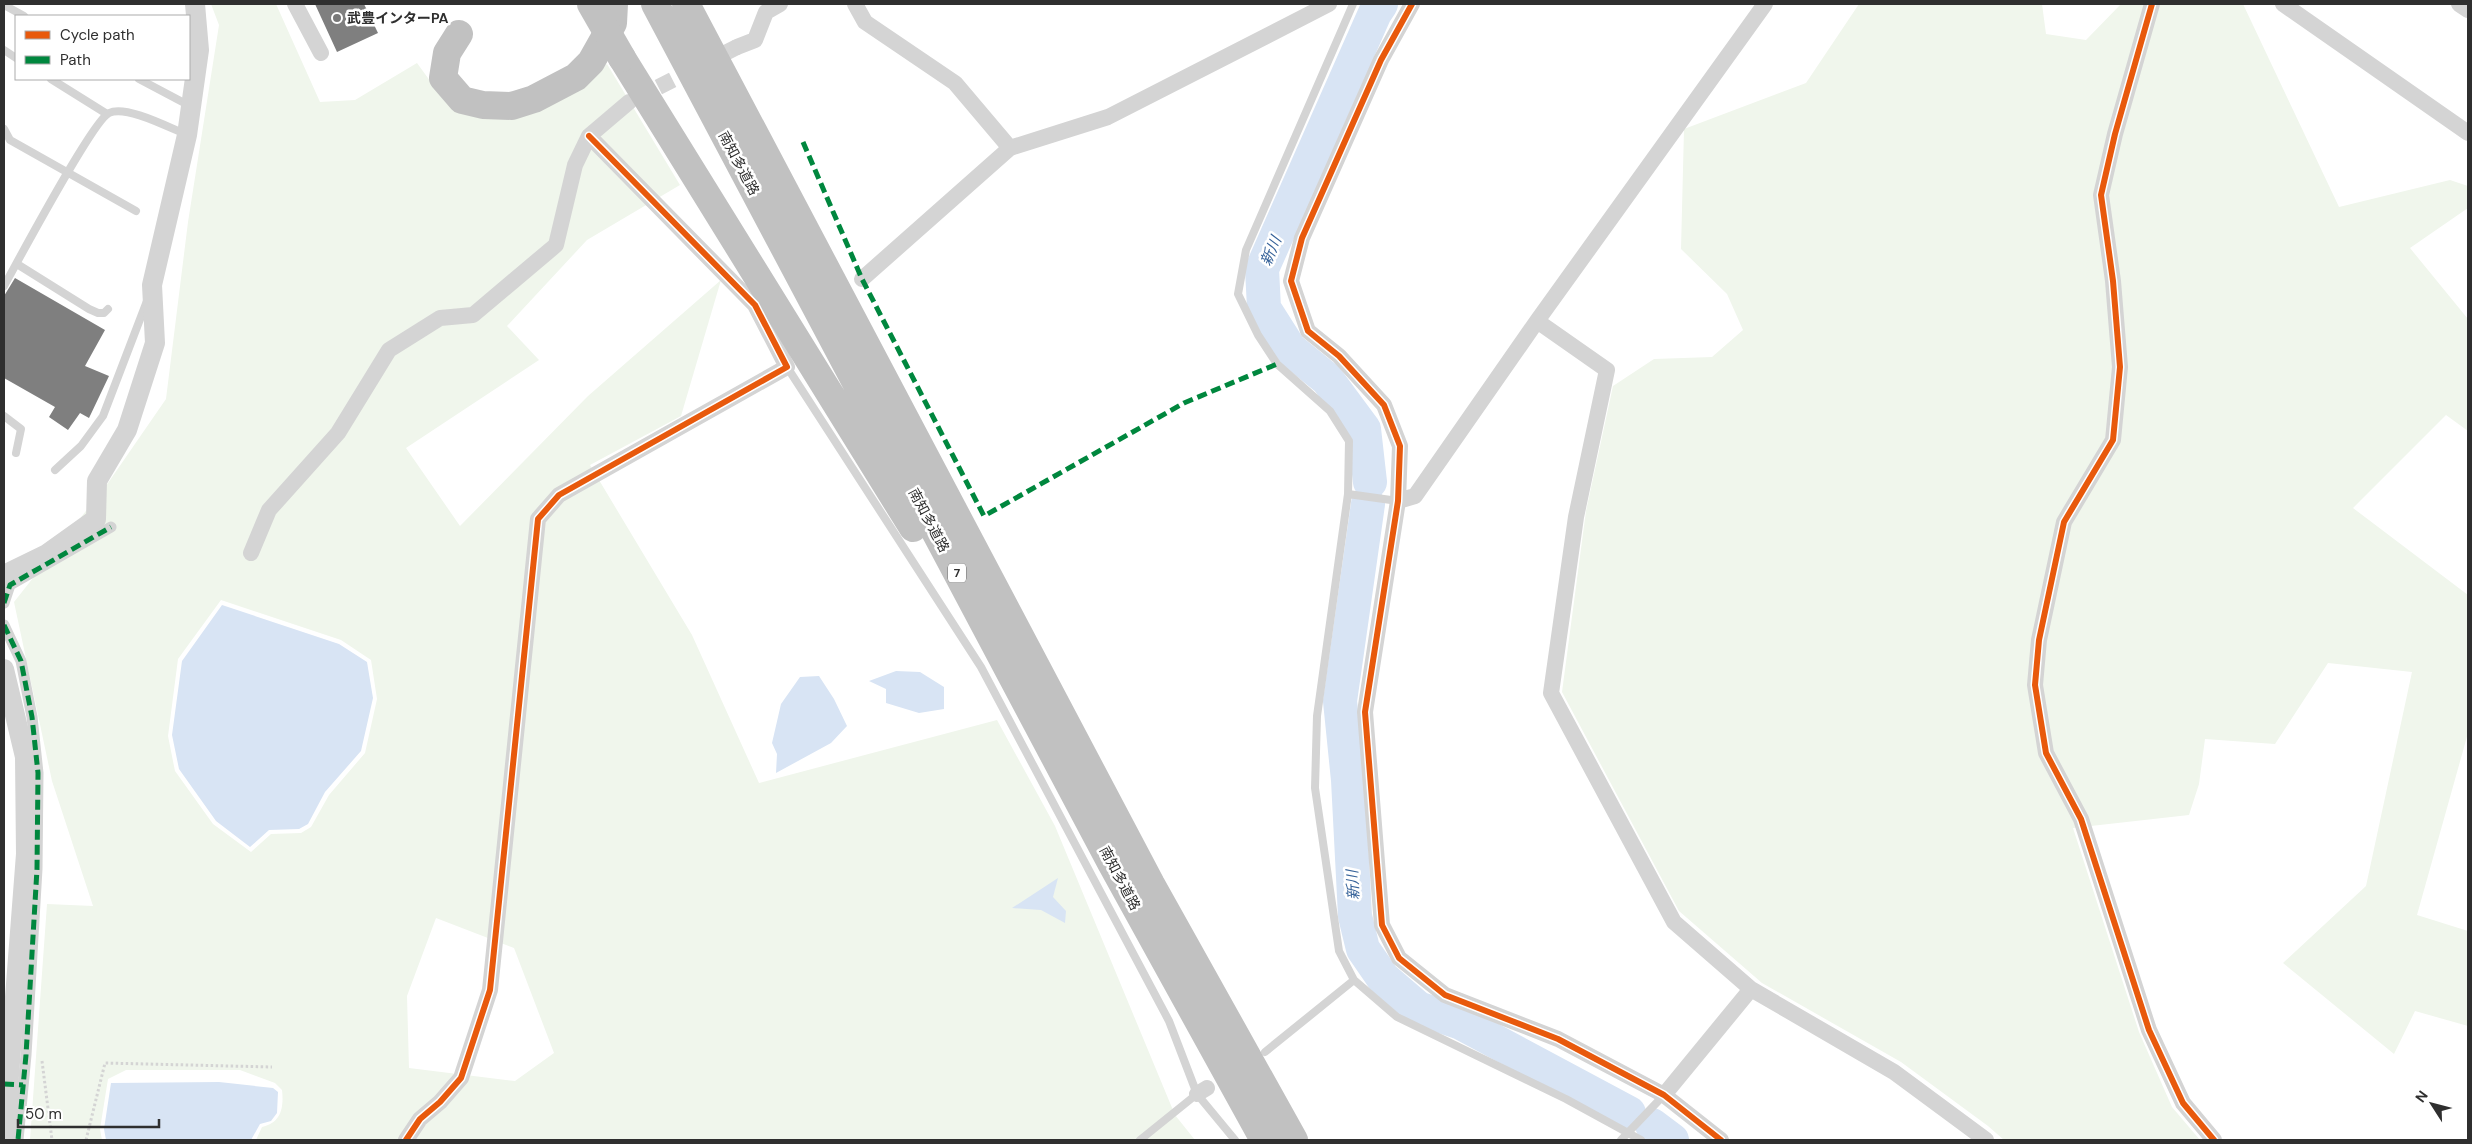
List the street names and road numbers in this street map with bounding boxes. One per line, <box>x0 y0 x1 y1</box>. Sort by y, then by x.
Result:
street label: 南知多道路 <box>715 128 763 198</box>
street label: 南知多道路 <box>905 485 953 555</box>
road number: 7 <box>948 564 966 582</box>
street label: 南知多道路 <box>1096 843 1144 913</box>

